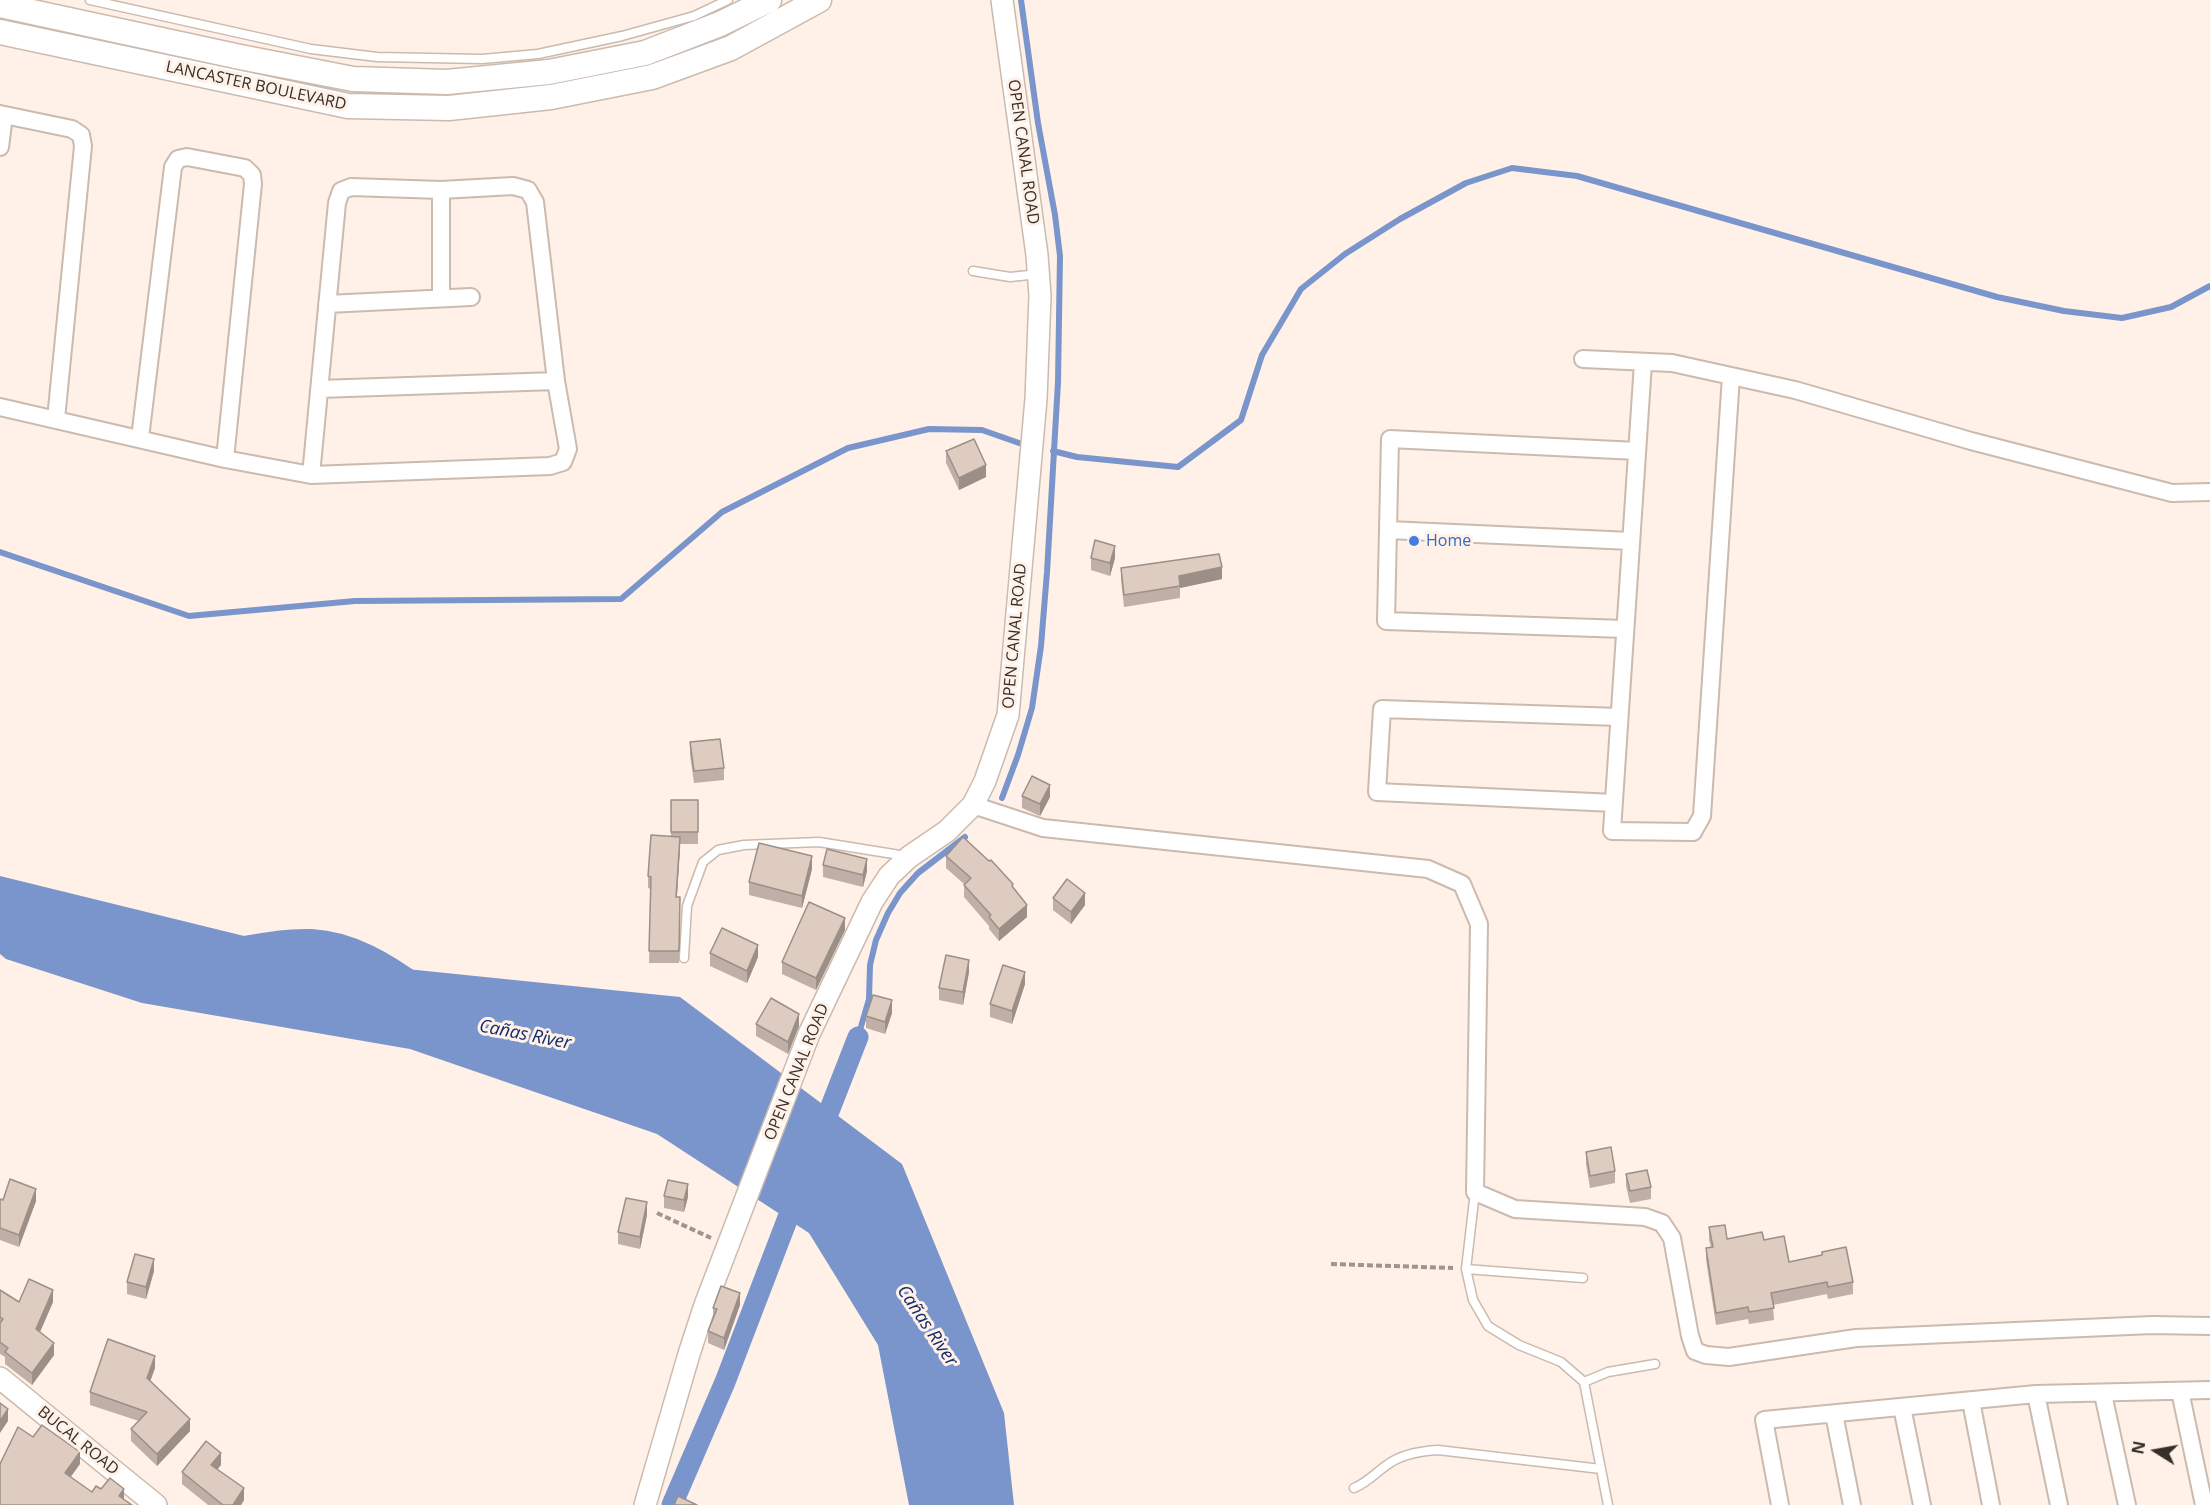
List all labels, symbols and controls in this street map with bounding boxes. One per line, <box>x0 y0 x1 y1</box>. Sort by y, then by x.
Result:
street label: LANCASTER BOULEVARD <box>164 57 348 115</box>
street label: OPEN CANAL ROAD <box>1003 78 1043 226</box>
place label: Home <box>1426 531 1471 551</box>
marker: Home <box>1407 534 1421 548</box>
street label: OPEN CANAL ROAD <box>999 562 1031 710</box>
street label: OPEN CANAL ROAD <box>761 1001 833 1143</box>
water label: Cañas River <box>477 1016 573 1054</box>
water label: Cañas River <box>892 1281 962 1371</box>
street label: BUCAL ROAD <box>34 1402 122 1480</box>
north arrow <box>2126 1421 2186 1481</box>
text: N <box>2126 1439 2150 1456</box>

